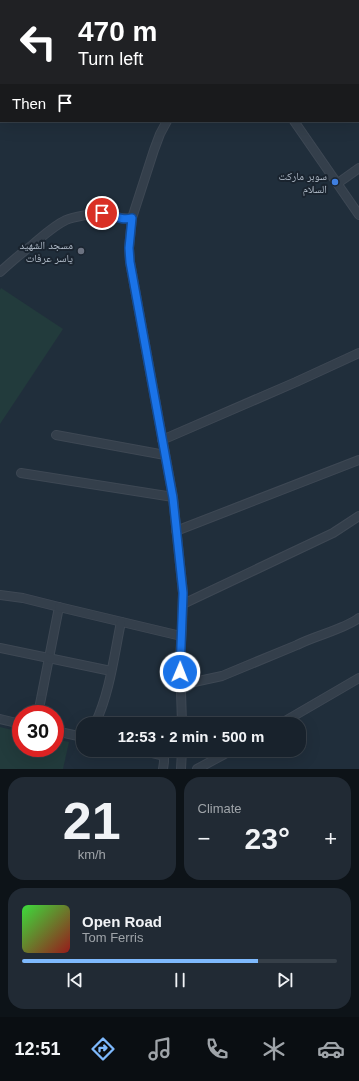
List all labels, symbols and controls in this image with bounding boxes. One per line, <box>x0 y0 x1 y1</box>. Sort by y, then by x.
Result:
icon: left <box>12 16 64 68</box>
text: 470 m <box>78 16 157 47</box>
text: Turn left <box>78 49 143 69</box>
icon: arrive <box>54 92 76 114</box>
text: Then <box>12 95 46 112</box>
place label: سوبر ماركت السلام <box>278 170 327 196</box>
marker: سوبر ماركت السلام <box>330 177 340 187</box>
pin <box>85 196 119 230</box>
icon: arrive <box>91 202 113 224</box>
place label: مسجد الشهيد ياسر عرفات <box>19 239 74 264</box>
marker: مسجد الشهيد ياسر عرفات <box>76 246 86 256</box>
position arrow <box>159 651 201 693</box>
speed limit sign: 30 <box>12 705 64 757</box>
text: 12:53 · 2 min · 500 m <box>118 728 264 745</box>
text: 21 <box>63 792 121 850</box>
text: Climate <box>198 801 242 816</box>
text: 23° <box>245 822 290 855</box>
text: − <box>198 826 210 851</box>
text: + <box>324 826 337 851</box>
text: km/h <box>78 847 106 862</box>
text: Open Road <box>82 913 162 930</box>
text: Tom Ferris <box>82 930 143 945</box>
icon: previous <box>64 969 86 991</box>
icon: pause <box>169 969 191 991</box>
icon: next <box>274 969 296 991</box>
icon: directions <box>89 1035 117 1063</box>
icon: music <box>146 1035 174 1063</box>
icon: phone <box>203 1035 231 1063</box>
icon: climate <box>260 1035 288 1063</box>
icon: car <box>317 1035 345 1063</box>
text: 12:51 <box>14 1039 60 1059</box>

